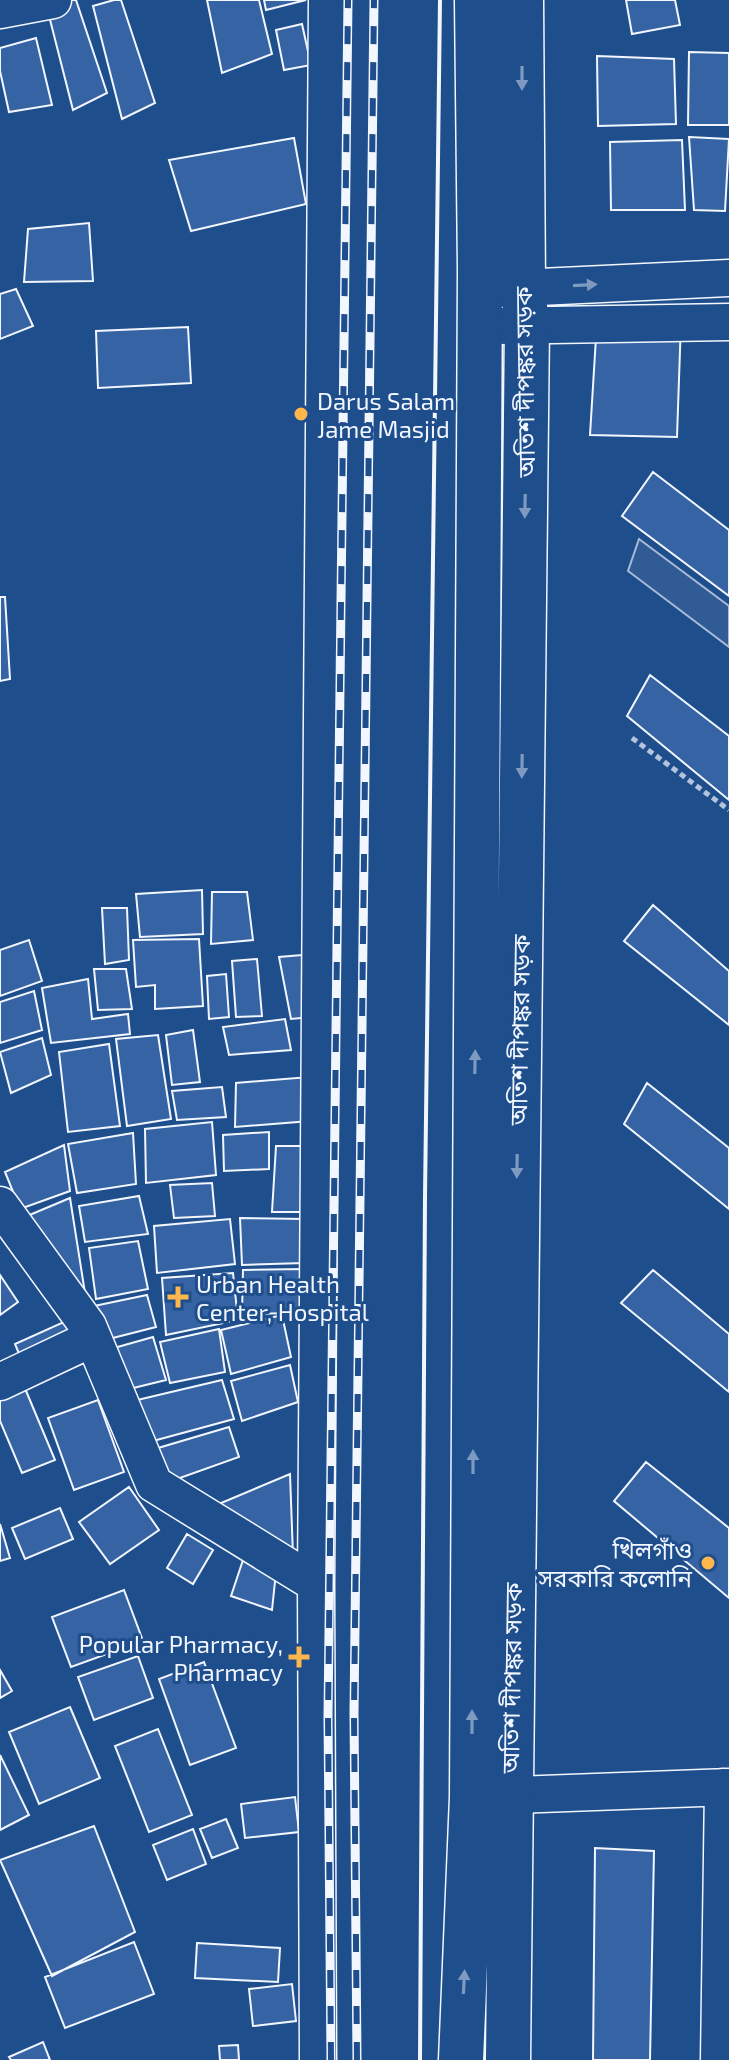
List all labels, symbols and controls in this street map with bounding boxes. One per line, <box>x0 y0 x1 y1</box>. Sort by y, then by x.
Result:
one-way arrow <box>516 66 528 91</box>
one-way arrow <box>573 278 598 291</box>
street label: অতিশ দীপঙ্কর সড়ক <box>508 286 540 479</box>
place label: Darus Salam Jame Masjid <box>317 386 455 443</box>
marker: Darus Salam Jame Masjid <box>292 405 310 423</box>
one-way arrow <box>519 494 531 519</box>
one-way arrow <box>516 754 528 779</box>
street label: অতিশ দীপঙ্কর সড়ক <box>503 934 535 1127</box>
one-way arrow <box>469 1049 481 1074</box>
one-way arrow <box>511 1154 524 1179</box>
place label: Urban Health Center, Hospital <box>196 1269 369 1326</box>
marker: Urban Health Center, Hospital <box>167 1286 189 1308</box>
one-way arrow <box>467 1449 479 1474</box>
place label: খিলগাঁও সরকারি কলোনি <box>537 1535 693 1592</box>
marker: খিলগাঁও সরকারি কলোনি <box>699 1554 717 1572</box>
street label: অতিশ দীপঙ্কর সড়ক <box>495 1582 527 1775</box>
place label: Popular Pharmacy, Pharmacy <box>79 1629 283 1686</box>
marker: Popular Pharmacy, Pharmacy <box>290 1648 308 1666</box>
one-way arrow <box>466 1709 478 1734</box>
one-way arrow <box>458 1969 471 1994</box>

